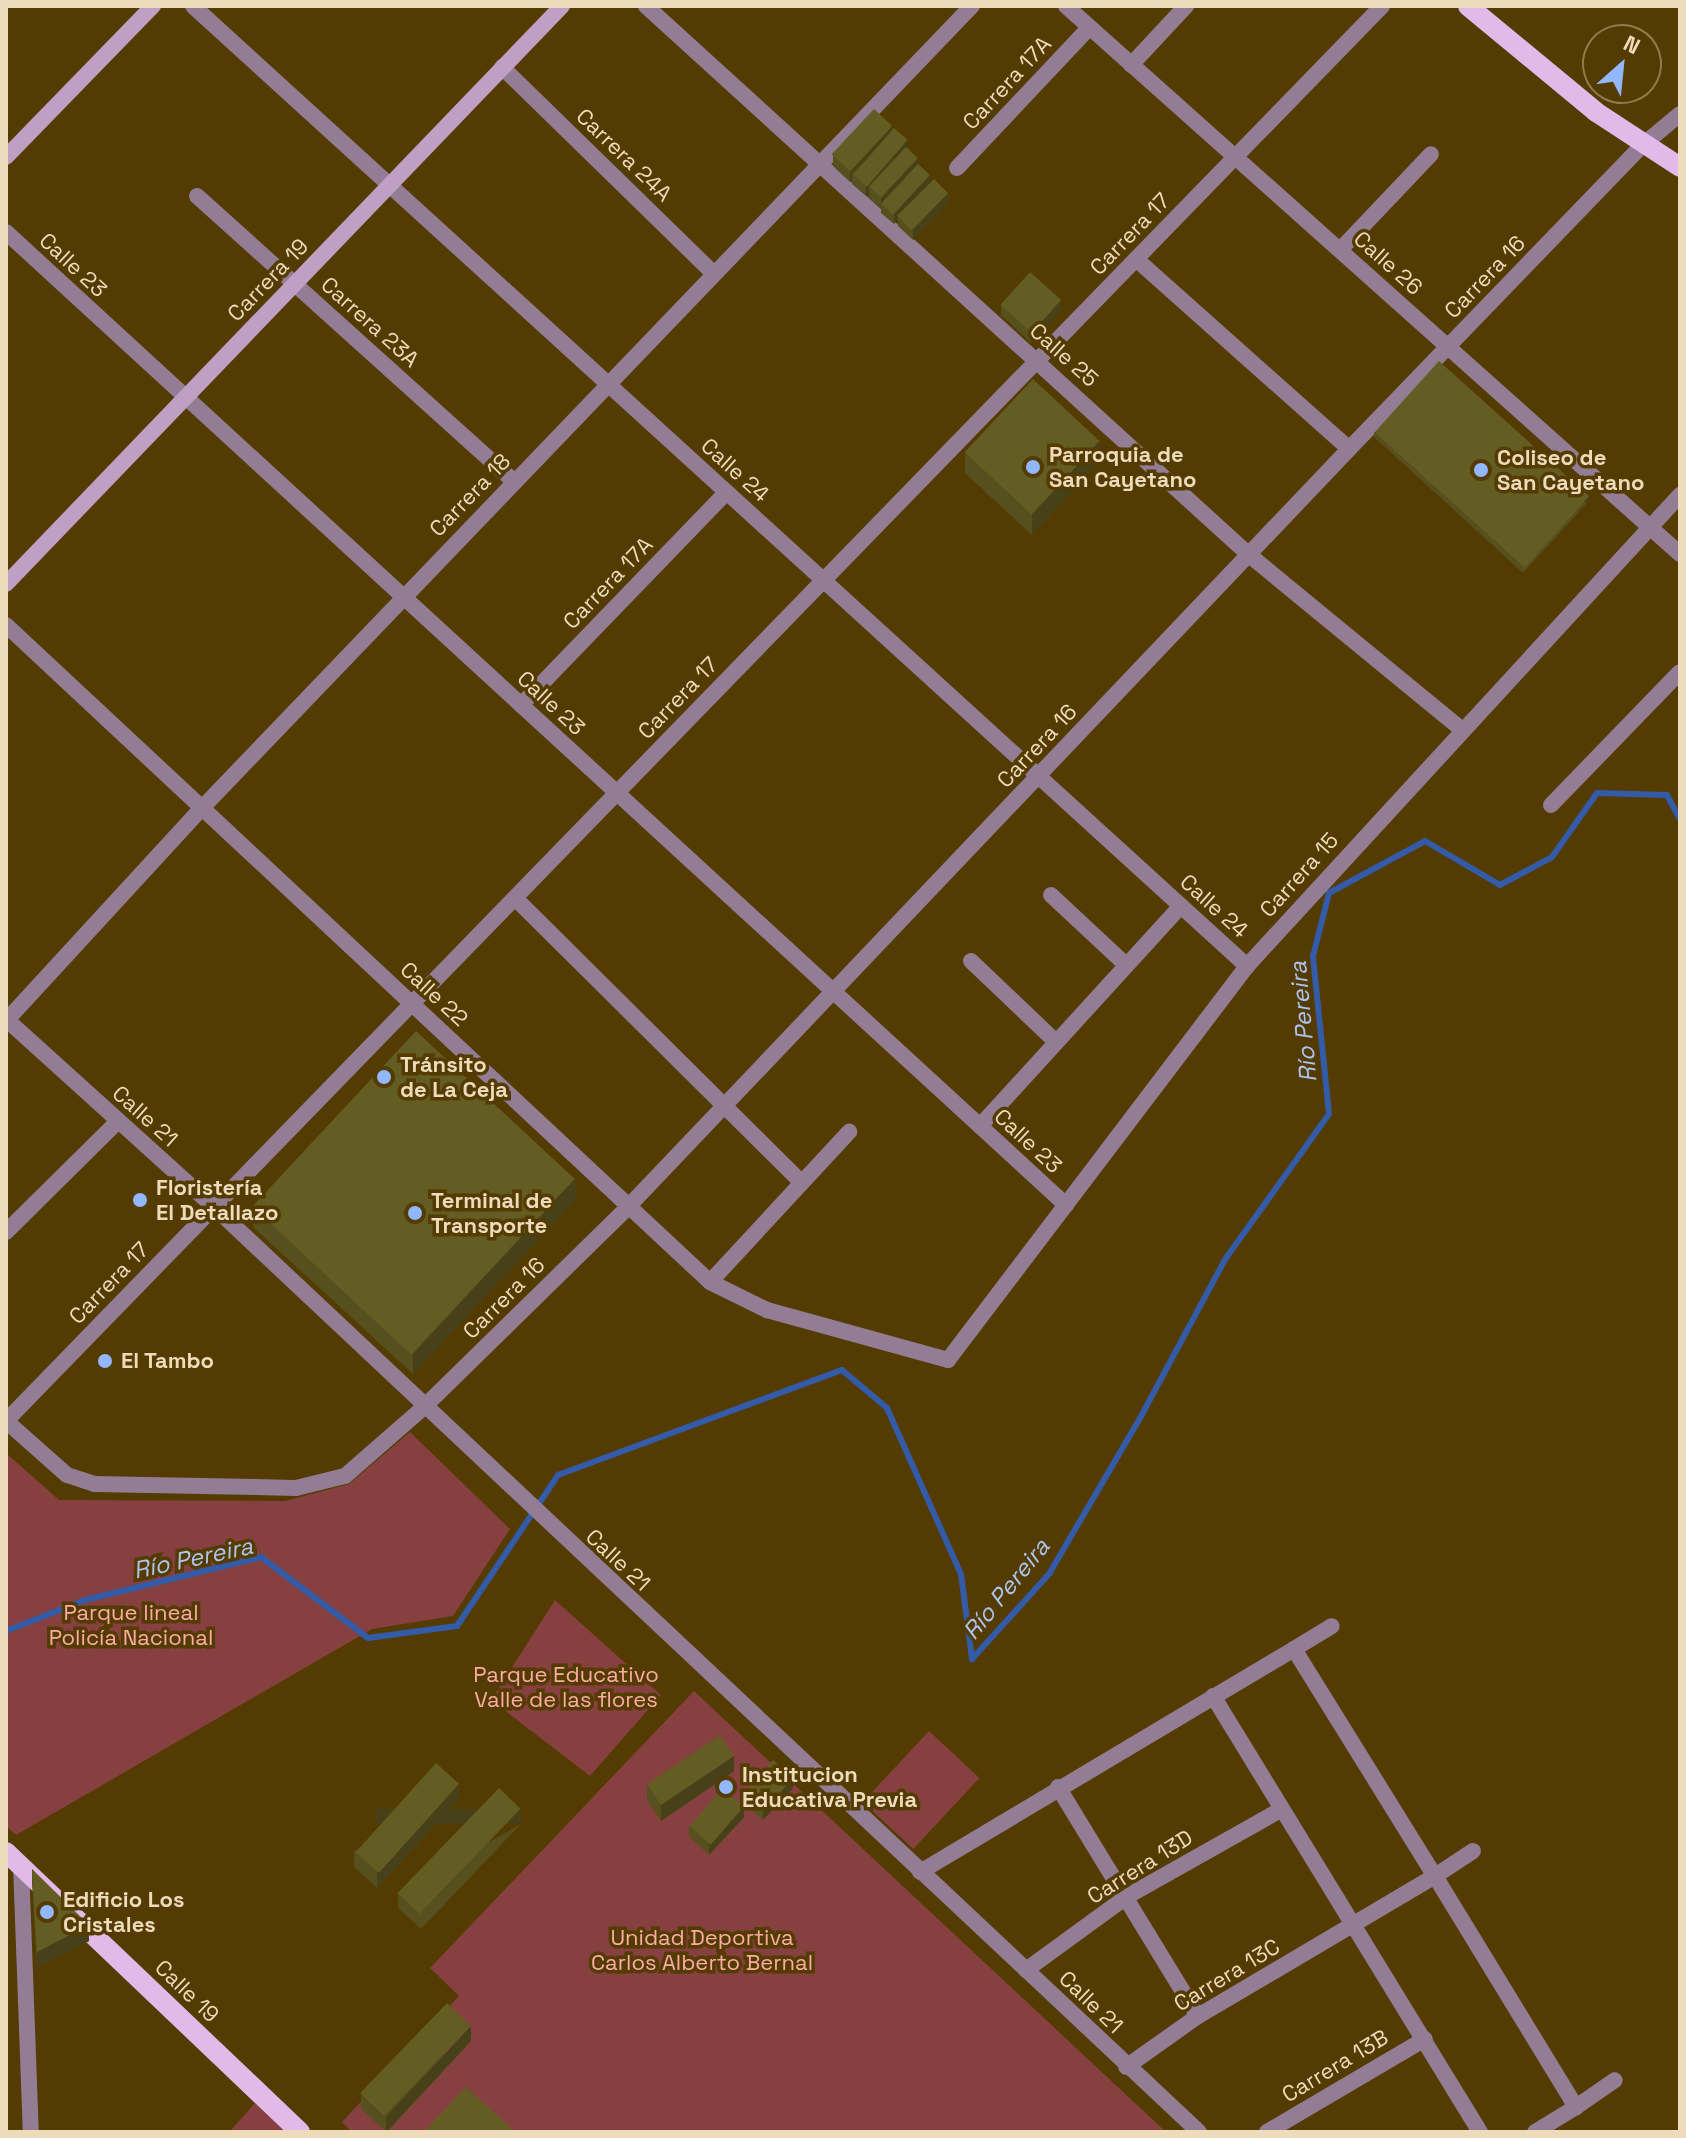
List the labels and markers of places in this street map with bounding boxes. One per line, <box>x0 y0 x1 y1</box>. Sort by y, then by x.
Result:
place label: Parroquia de San Cayetano <box>1049 441 1196 492</box>
place label: Coliseo de San Cayetano <box>1497 444 1644 496</box>
marker: Parroquia de San Cayetano <box>1024 458 1042 476</box>
marker: Coliseo de San Cayetano <box>1472 461 1490 479</box>
place label: Tránsito de La Ceja <box>400 1051 508 1102</box>
marker: Tránsito de La Ceja <box>375 1068 393 1086</box>
place label: Floristería El Detallazo <box>156 1174 278 1226</box>
place label: Terminal de Transporte <box>431 1187 552 1238</box>
marker: Floristería El Detallazo <box>131 1191 149 1209</box>
marker: Terminal de Transporte <box>406 1204 424 1222</box>
place label: El Tambo <box>121 1348 215 1374</box>
marker: El Tambo <box>96 1352 114 1370</box>
place label: Institucion Educativa Previa <box>742 1761 917 1812</box>
marker: Institucion Educativa Previa <box>717 1778 735 1796</box>
place label: Edificio Los Cristales <box>63 1886 185 1938</box>
marker: Edificio Los Cristales <box>38 1903 56 1921</box>

